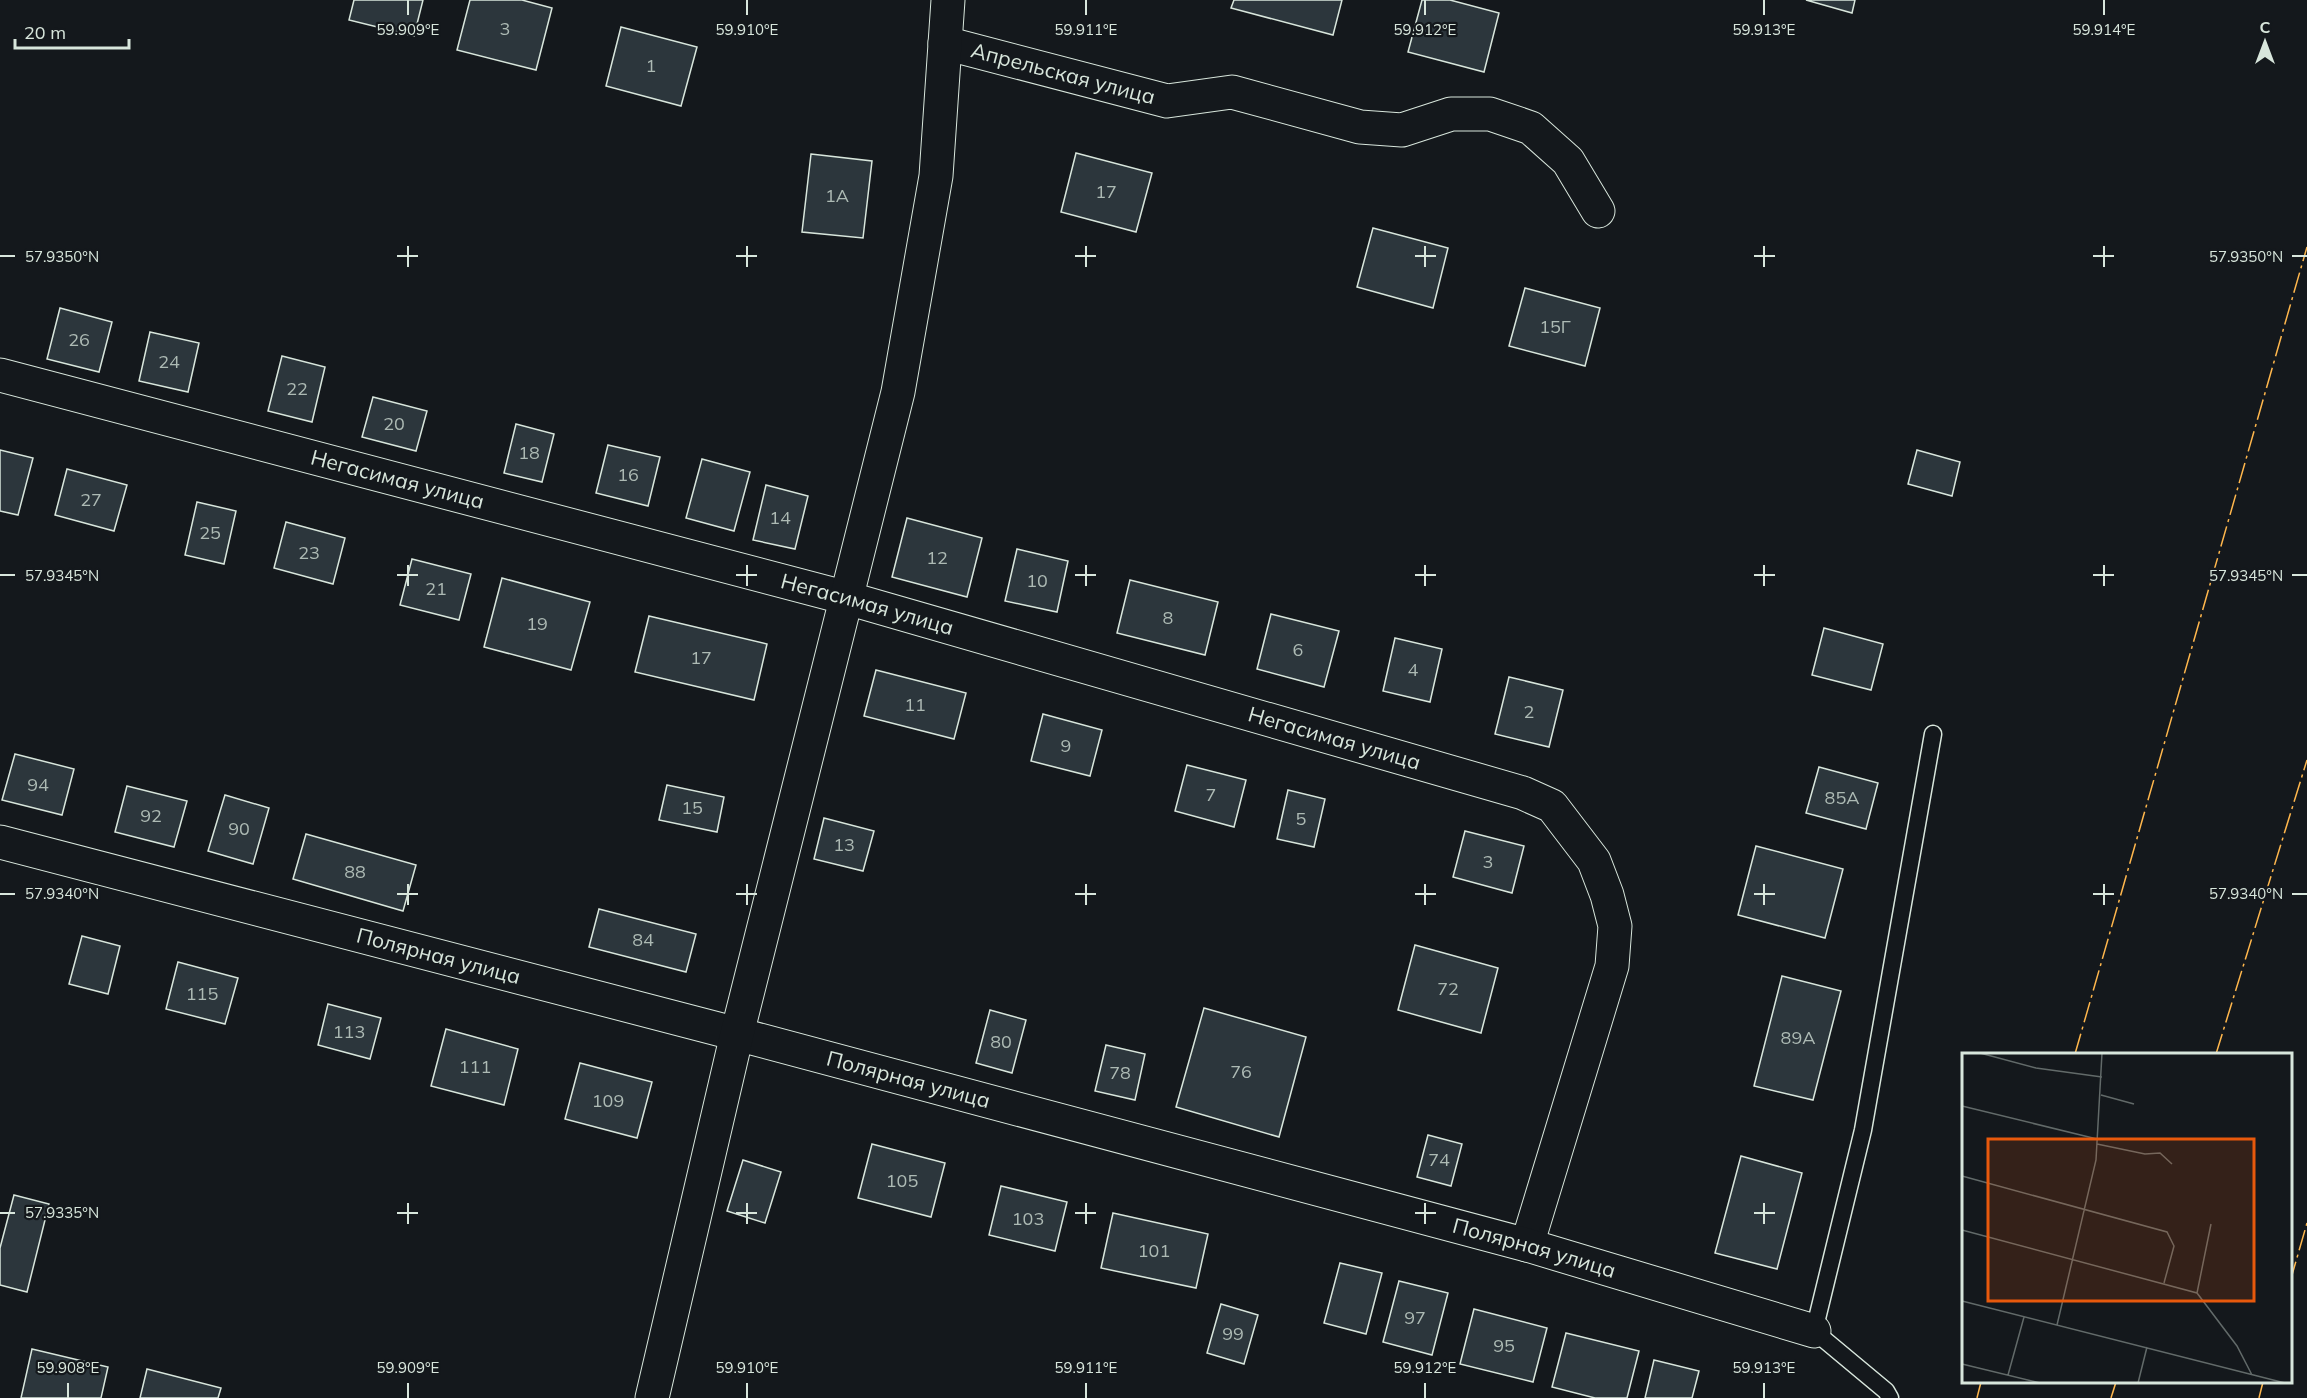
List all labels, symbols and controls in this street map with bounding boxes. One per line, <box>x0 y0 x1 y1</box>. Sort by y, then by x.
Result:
scale bar <box>15 12 129 50</box>
north arrow <box>2235 12 2295 72</box>
house number: 3 <box>500 17 510 40</box>
text: С <box>2260 17 2271 37</box>
text: 59.909°E <box>377 20 440 39</box>
text: 59.910°E <box>716 20 779 39</box>
text: 59.911°E <box>1055 20 1118 39</box>
text: 59.912°E <box>1394 20 1457 39</box>
text: 59.913°E <box>1733 20 1796 39</box>
text: 59.914°E <box>2073 20 2136 39</box>
text: 20 m <box>24 21 66 44</box>
street label: Апрельская улица <box>968 36 1158 109</box>
house number: 1 <box>646 54 656 77</box>
house number: 17 <box>1095 180 1117 203</box>
house number: 1А <box>825 184 849 207</box>
text: 57.9350°N <box>25 247 99 266</box>
text: 57.9350°N <box>2209 247 2283 266</box>
house number: 15Г <box>1539 315 1571 338</box>
house number: 26 <box>68 328 90 351</box>
house number: 24 <box>158 350 180 373</box>
house number: 22 <box>286 377 308 400</box>
house number: 20 <box>383 412 405 435</box>
house number: 18 <box>518 441 540 464</box>
street label: Негасимая улица <box>308 443 487 514</box>
house number: 16 <box>617 463 639 486</box>
house number: 27 <box>80 488 102 511</box>
house number: 14 <box>769 506 791 529</box>
house number: 25 <box>199 521 221 544</box>
house number: 23 <box>298 541 320 564</box>
house number: 12 <box>926 546 948 569</box>
text: 57.9345°N <box>25 566 99 585</box>
text: 57.9345°N <box>2209 566 2283 585</box>
street label: Негасимая улица <box>778 567 957 640</box>
house number: 10 <box>1026 569 1048 592</box>
house number: 21 <box>425 577 447 600</box>
house number: 8 <box>1163 606 1173 629</box>
house number: 19 <box>526 612 548 635</box>
house number: 6 <box>1293 638 1303 661</box>
house number: 17 <box>690 646 712 669</box>
house number: 4 <box>1408 658 1419 681</box>
house number: 11 <box>904 693 926 716</box>
street label: Негасимая улица <box>1245 700 1424 775</box>
house number: 2 <box>1524 700 1534 723</box>
house number: 9 <box>1061 734 1071 757</box>
house number: 94 <box>27 773 49 796</box>
house number: 7 <box>1206 783 1216 806</box>
house number: 85А <box>1825 786 1859 809</box>
house number: 15 <box>681 796 703 819</box>
house number: 92 <box>140 804 162 827</box>
house number: 5 <box>1296 807 1307 830</box>
house number: 90 <box>228 817 250 840</box>
house number: 13 <box>833 833 855 856</box>
house number: 3 <box>1483 850 1493 873</box>
house number: 88 <box>344 860 366 883</box>
text: 57.9340°N <box>25 884 99 903</box>
text: 57.9340°N <box>2209 884 2283 903</box>
street label: Полярная улица <box>354 921 523 989</box>
house number: 84 <box>632 928 654 951</box>
house number: 72 <box>1437 977 1459 1000</box>
house number: 115 <box>186 982 218 1005</box>
house number: 113 <box>333 1020 365 1043</box>
house number: 89А <box>1781 1026 1815 1049</box>
house number: 80 <box>990 1030 1012 1053</box>
street label: Полярная улица <box>824 1045 993 1113</box>
inset map <box>1962 1053 2292 1383</box>
house number: 111 <box>459 1055 491 1078</box>
house number: 76 <box>1230 1060 1252 1083</box>
house number: 78 <box>1109 1061 1131 1084</box>
house number: 109 <box>592 1089 624 1112</box>
house number: 74 <box>1428 1148 1450 1171</box>
house number: 105 <box>886 1169 918 1192</box>
text: 57.9335°N <box>25 1203 99 1222</box>
house number: 103 <box>1012 1207 1044 1230</box>
street label: Полярная улица <box>1450 1212 1619 1283</box>
house number: 101 <box>1138 1239 1170 1262</box>
house number: 97 <box>1404 1306 1426 1329</box>
house number: 99 <box>1222 1322 1244 1345</box>
house number: 95 <box>1493 1334 1515 1357</box>
text: 59.908°E <box>37 1358 100 1377</box>
text: 59.909°E <box>377 1358 440 1377</box>
text: 59.910°E <box>716 1358 779 1377</box>
text: 59.911°E <box>1055 1358 1118 1377</box>
text: 59.912°E <box>1394 1358 1457 1377</box>
text: 59.913°E <box>1733 1358 1796 1377</box>

